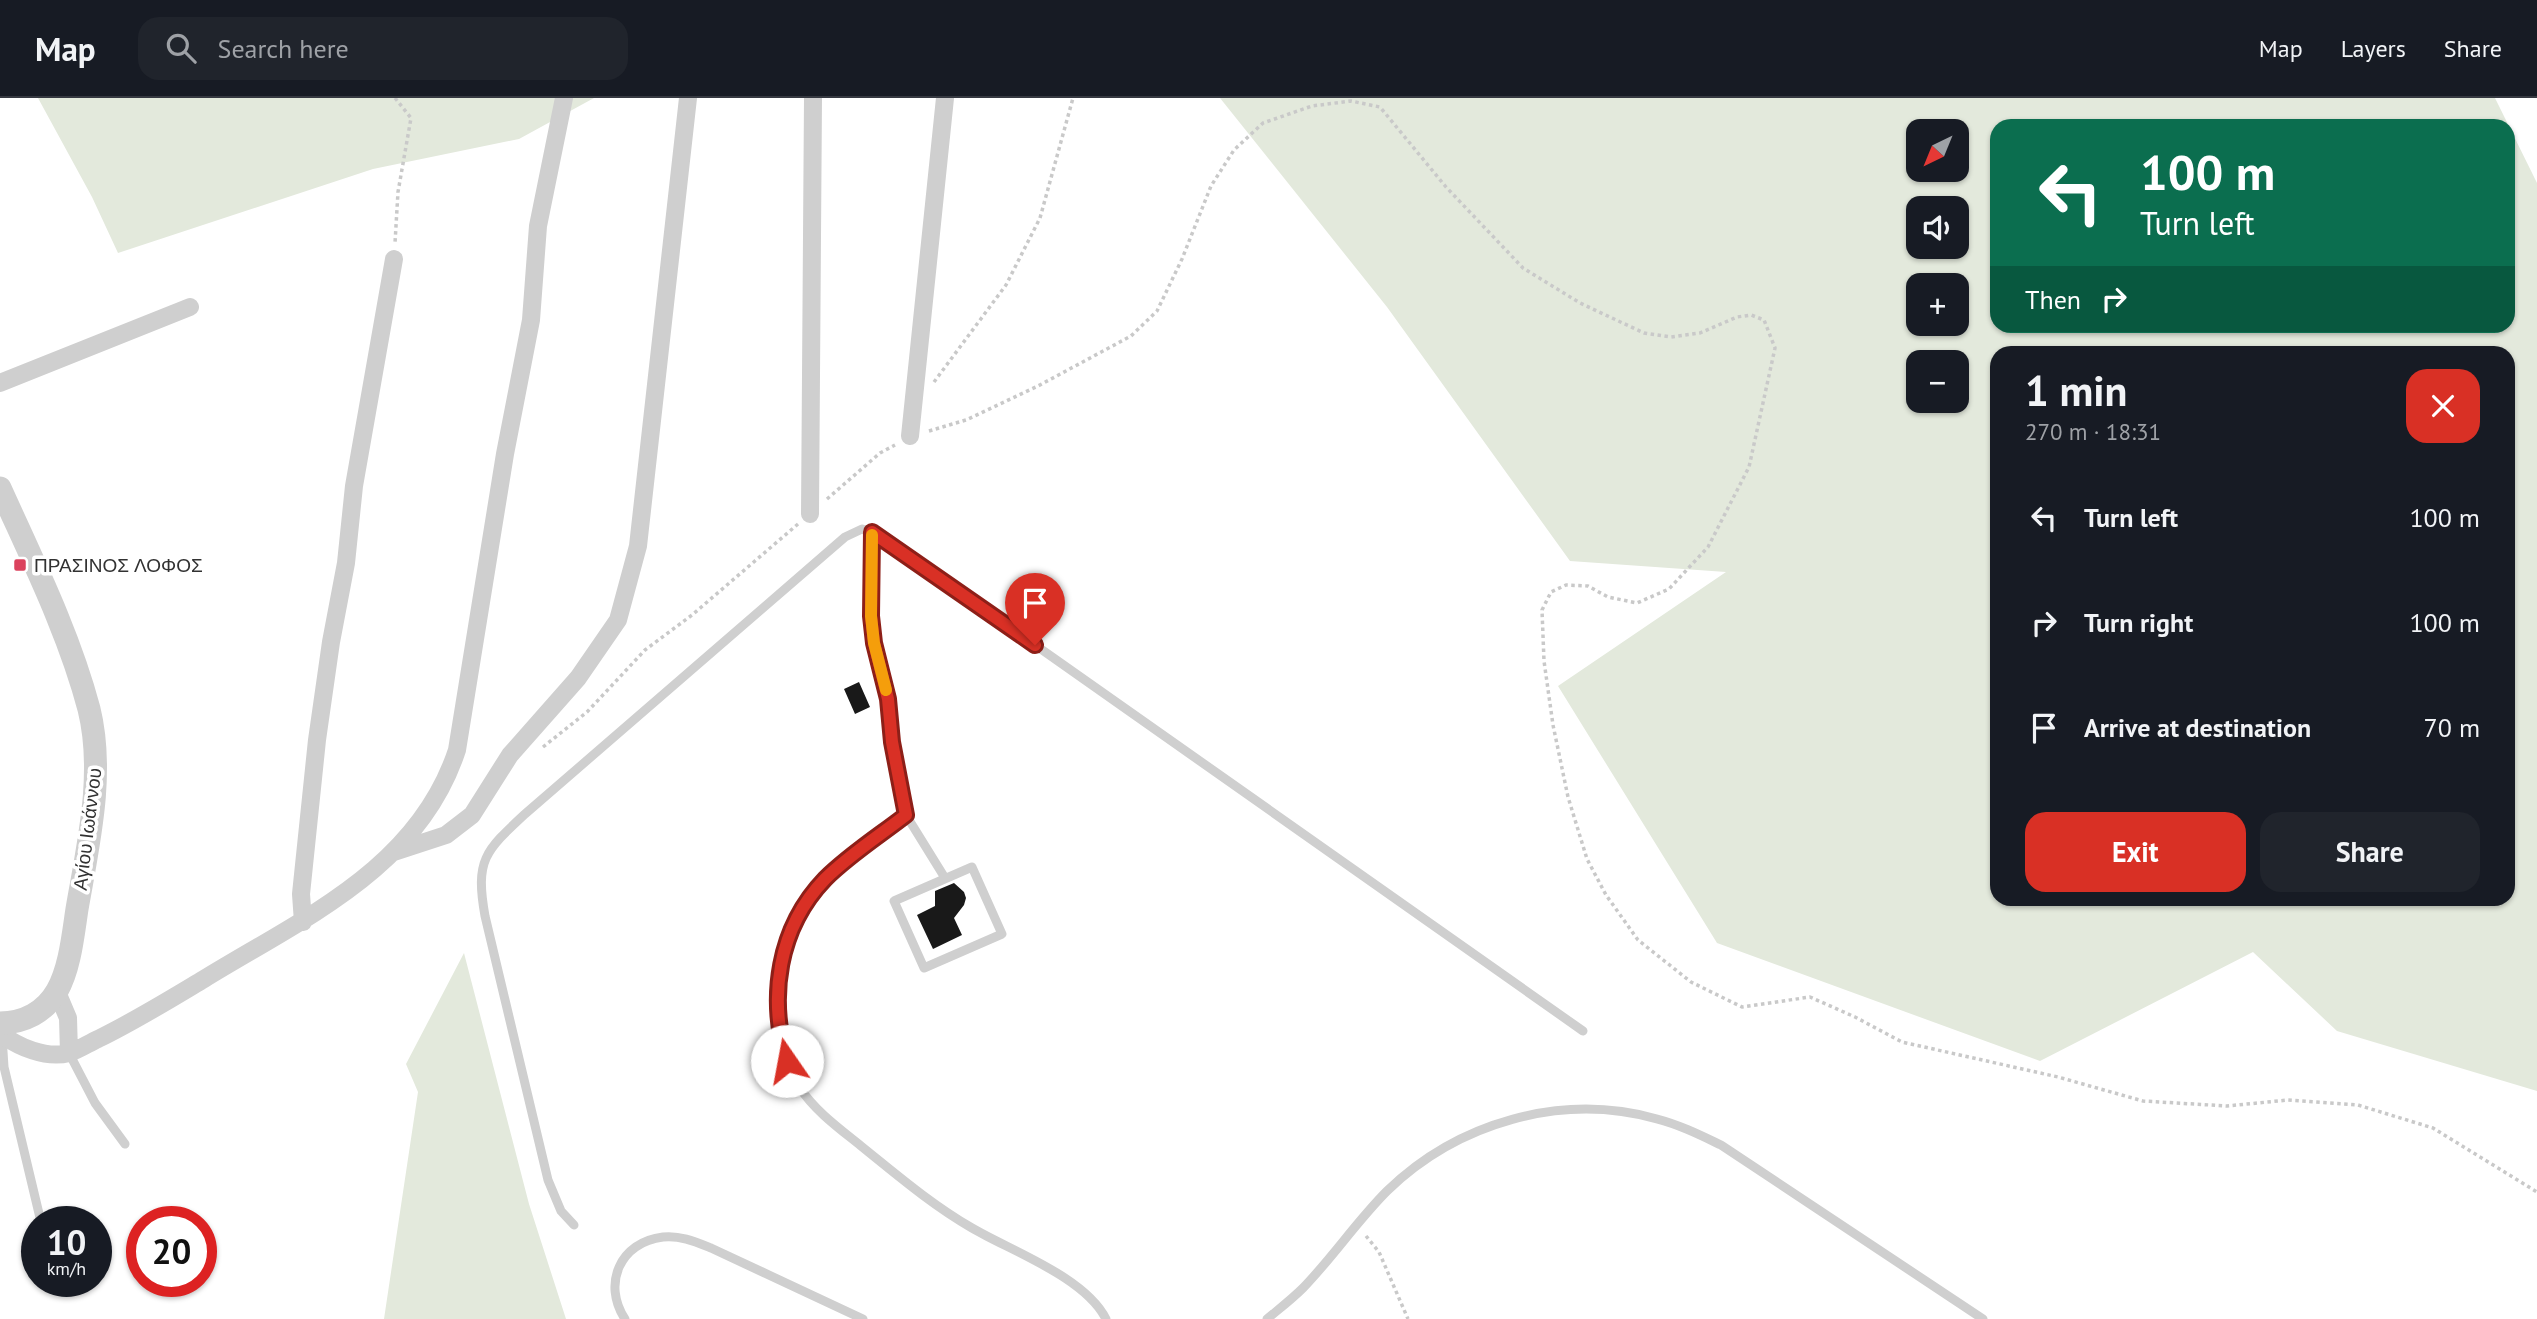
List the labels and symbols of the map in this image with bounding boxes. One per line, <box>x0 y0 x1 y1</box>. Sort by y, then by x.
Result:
north arrow <box>1906 119 1969 182</box>
place label: ΠΡΑΣΙΝΟΣ ΛΟΦΟΣ <box>34 553 203 577</box>
marker: ΠΡΑΣΙΝΟΣ ΛΟΦΟΣ <box>12 557 28 573</box>
pin <box>1005 573 1065 645</box>
street label: Αγίου Ιωάννου <box>68 766 106 892</box>
position arrow <box>750 1024 824 1098</box>
speed limit sign: 20 <box>126 1206 217 1297</box>

